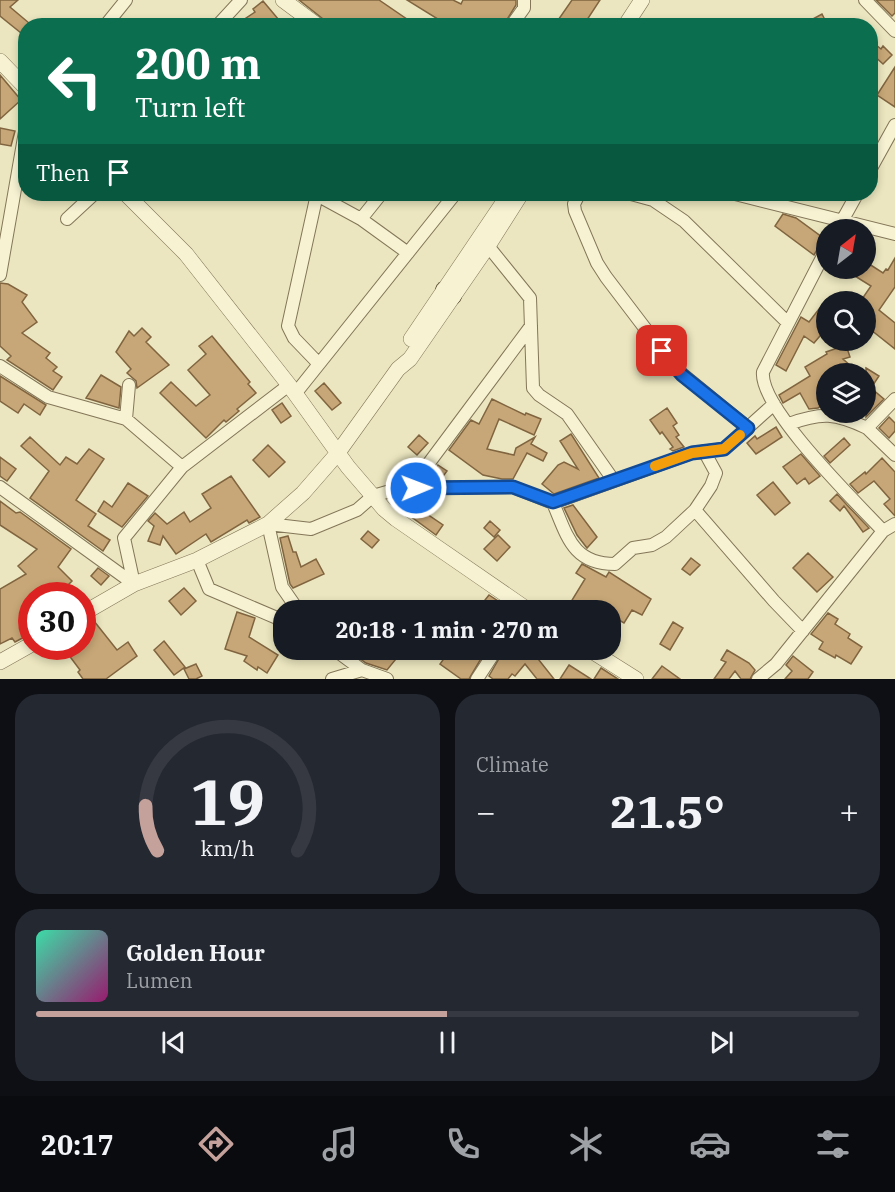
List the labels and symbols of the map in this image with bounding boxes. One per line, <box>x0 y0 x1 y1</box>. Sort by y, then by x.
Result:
north arrow <box>816 219 876 279</box>
pin <box>636 325 687 376</box>
position arrow <box>384 456 448 520</box>
speed limit sign: 30 <box>18 582 96 660</box>

